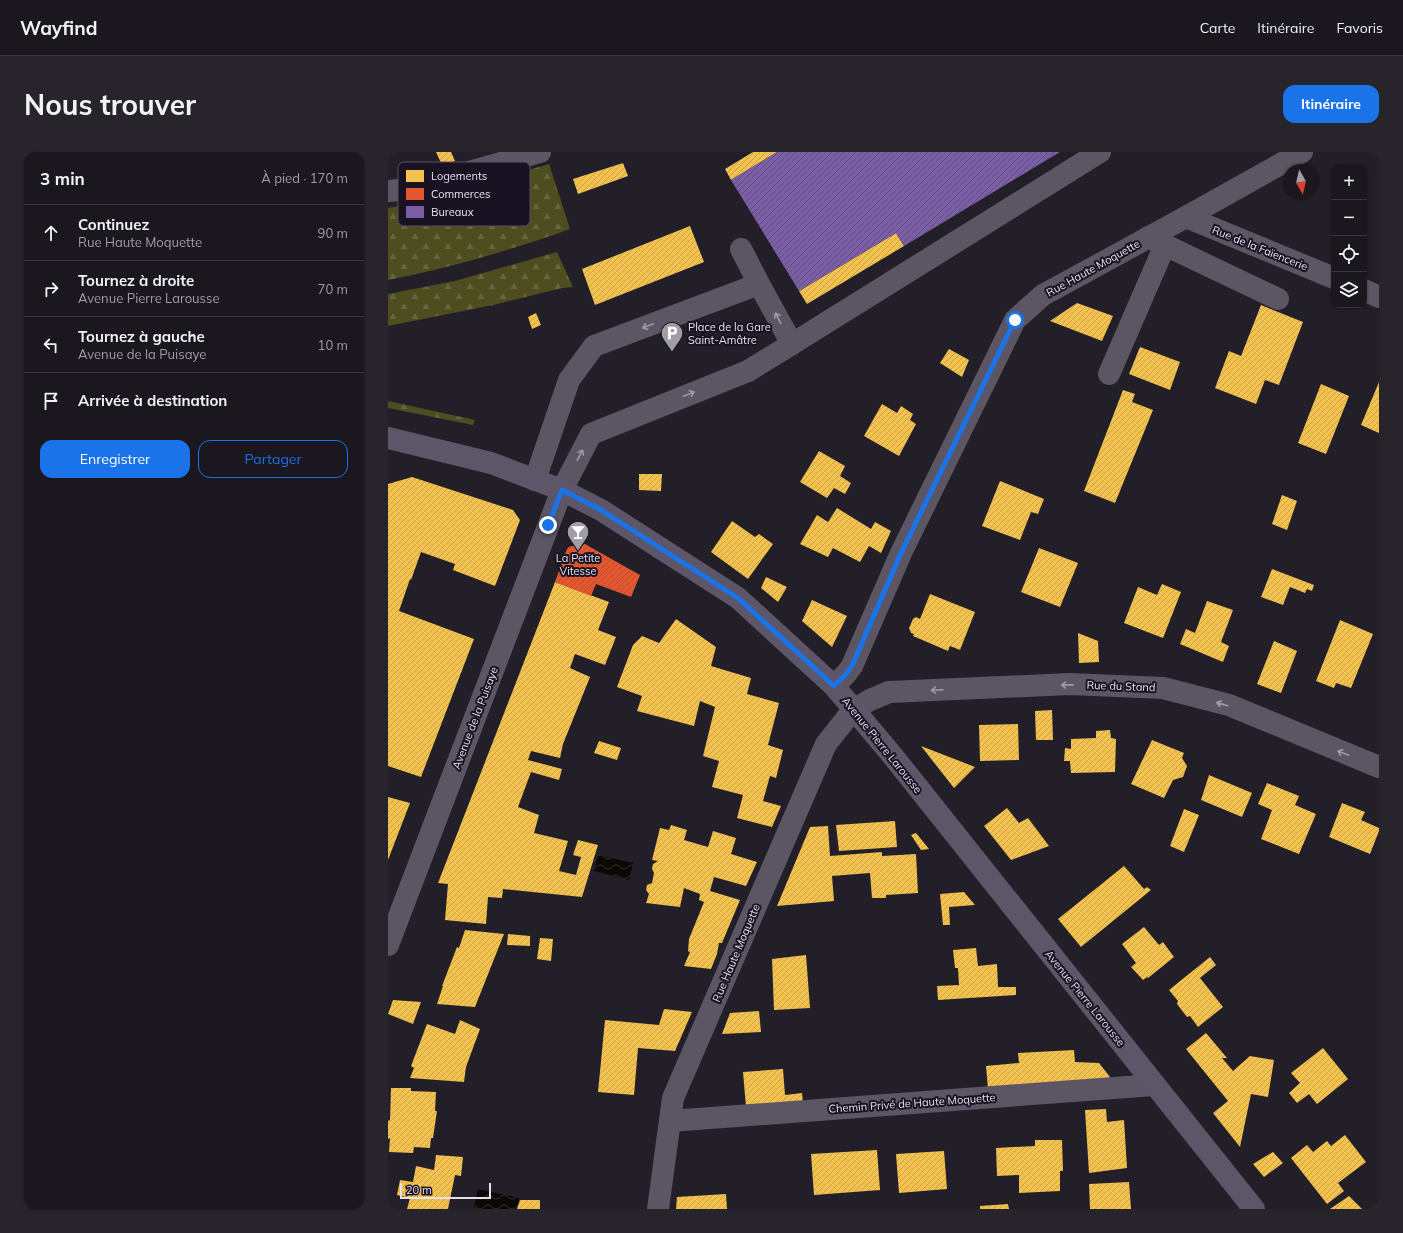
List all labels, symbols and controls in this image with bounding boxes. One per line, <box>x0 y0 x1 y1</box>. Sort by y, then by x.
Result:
text: Wayfind <box>20 16 97 40</box>
text: Carte <box>1200 19 1235 37</box>
text: Itinéraire <box>1257 19 1314 37</box>
text: Favoris <box>1336 19 1383 37</box>
button: Itinéraire <box>1283 85 1379 123</box>
text: Nous trouver <box>24 87 196 122</box>
legend <box>398 162 530 226</box>
north arrow <box>1283 164 1319 200</box>
map controls <box>1331 164 1367 308</box>
button: + <box>1331 164 1367 200</box>
text: 3 min <box>40 168 85 189</box>
text: Logements <box>431 169 487 183</box>
text: À pied · 170 m <box>261 170 348 186</box>
text: Commerces <box>431 187 490 201</box>
button: − <box>1331 200 1367 236</box>
text: Bureaux <box>431 205 474 219</box>
text: Continuez <box>78 215 149 234</box>
icon: ahead <box>40 222 62 244</box>
street label: Rue de la Faïencerie <box>1210 222 1310 274</box>
text: 90 m <box>318 225 348 241</box>
text: Rue Haute Moquette <box>78 234 202 250</box>
street label: Rue Haute Moquette <box>1044 236 1142 300</box>
button: locate <box>1331 236 1367 272</box>
text: Tournez à droite <box>78 271 194 290</box>
button: layers <box>1331 272 1367 308</box>
icon: right <box>40 278 62 300</box>
text: 70 m <box>318 281 348 297</box>
text: Avenue Pierre Larousse <box>78 290 220 306</box>
route start <box>1006 311 1024 329</box>
one-way arrow <box>774 312 781 324</box>
parking icon: Place de la Gare Saint-Amâtre <box>659 320 685 353</box>
place label: Place de la Gare Saint-Amâtre <box>688 320 771 347</box>
one-way arrow <box>642 323 654 331</box>
text: Tournez à gauche <box>78 327 205 346</box>
icon: left <box>40 334 62 356</box>
text: 10 m <box>318 337 348 353</box>
text: Avenue de la Puisaye <box>78 346 206 362</box>
icon: arrive <box>40 390 62 412</box>
one-way arrow <box>683 390 695 398</box>
text: Arrivée à destination <box>78 391 227 410</box>
button: Enregistrer <box>40 440 190 478</box>
button: Partager <box>198 440 348 478</box>
one-way arrow <box>577 450 584 462</box>
route end <box>539 516 557 534</box>
bar icon: La Petite Vitesse <box>565 519 591 552</box>
place label: La Petite Vitesse <box>556 551 600 578</box>
street label: Avenue de la Puisaye <box>449 665 501 771</box>
street label: Rue du Stand <box>1086 678 1156 694</box>
one-way arrow <box>1061 681 1074 689</box>
one-way arrow <box>931 687 944 694</box>
street label: Avenue Pierre Larousse <box>839 694 925 796</box>
one-way arrow <box>1216 700 1229 707</box>
one-way arrow <box>1337 748 1349 756</box>
street label: Rue Haute Moquette <box>709 902 763 1004</box>
street label: Avenue Pierre Larousse <box>1042 947 1128 1049</box>
street label: Chemin Privé de Haute Moquette <box>828 1090 996 1116</box>
scale bar <box>400 1181 491 1200</box>
text: 20 m <box>406 1183 432 1197</box>

